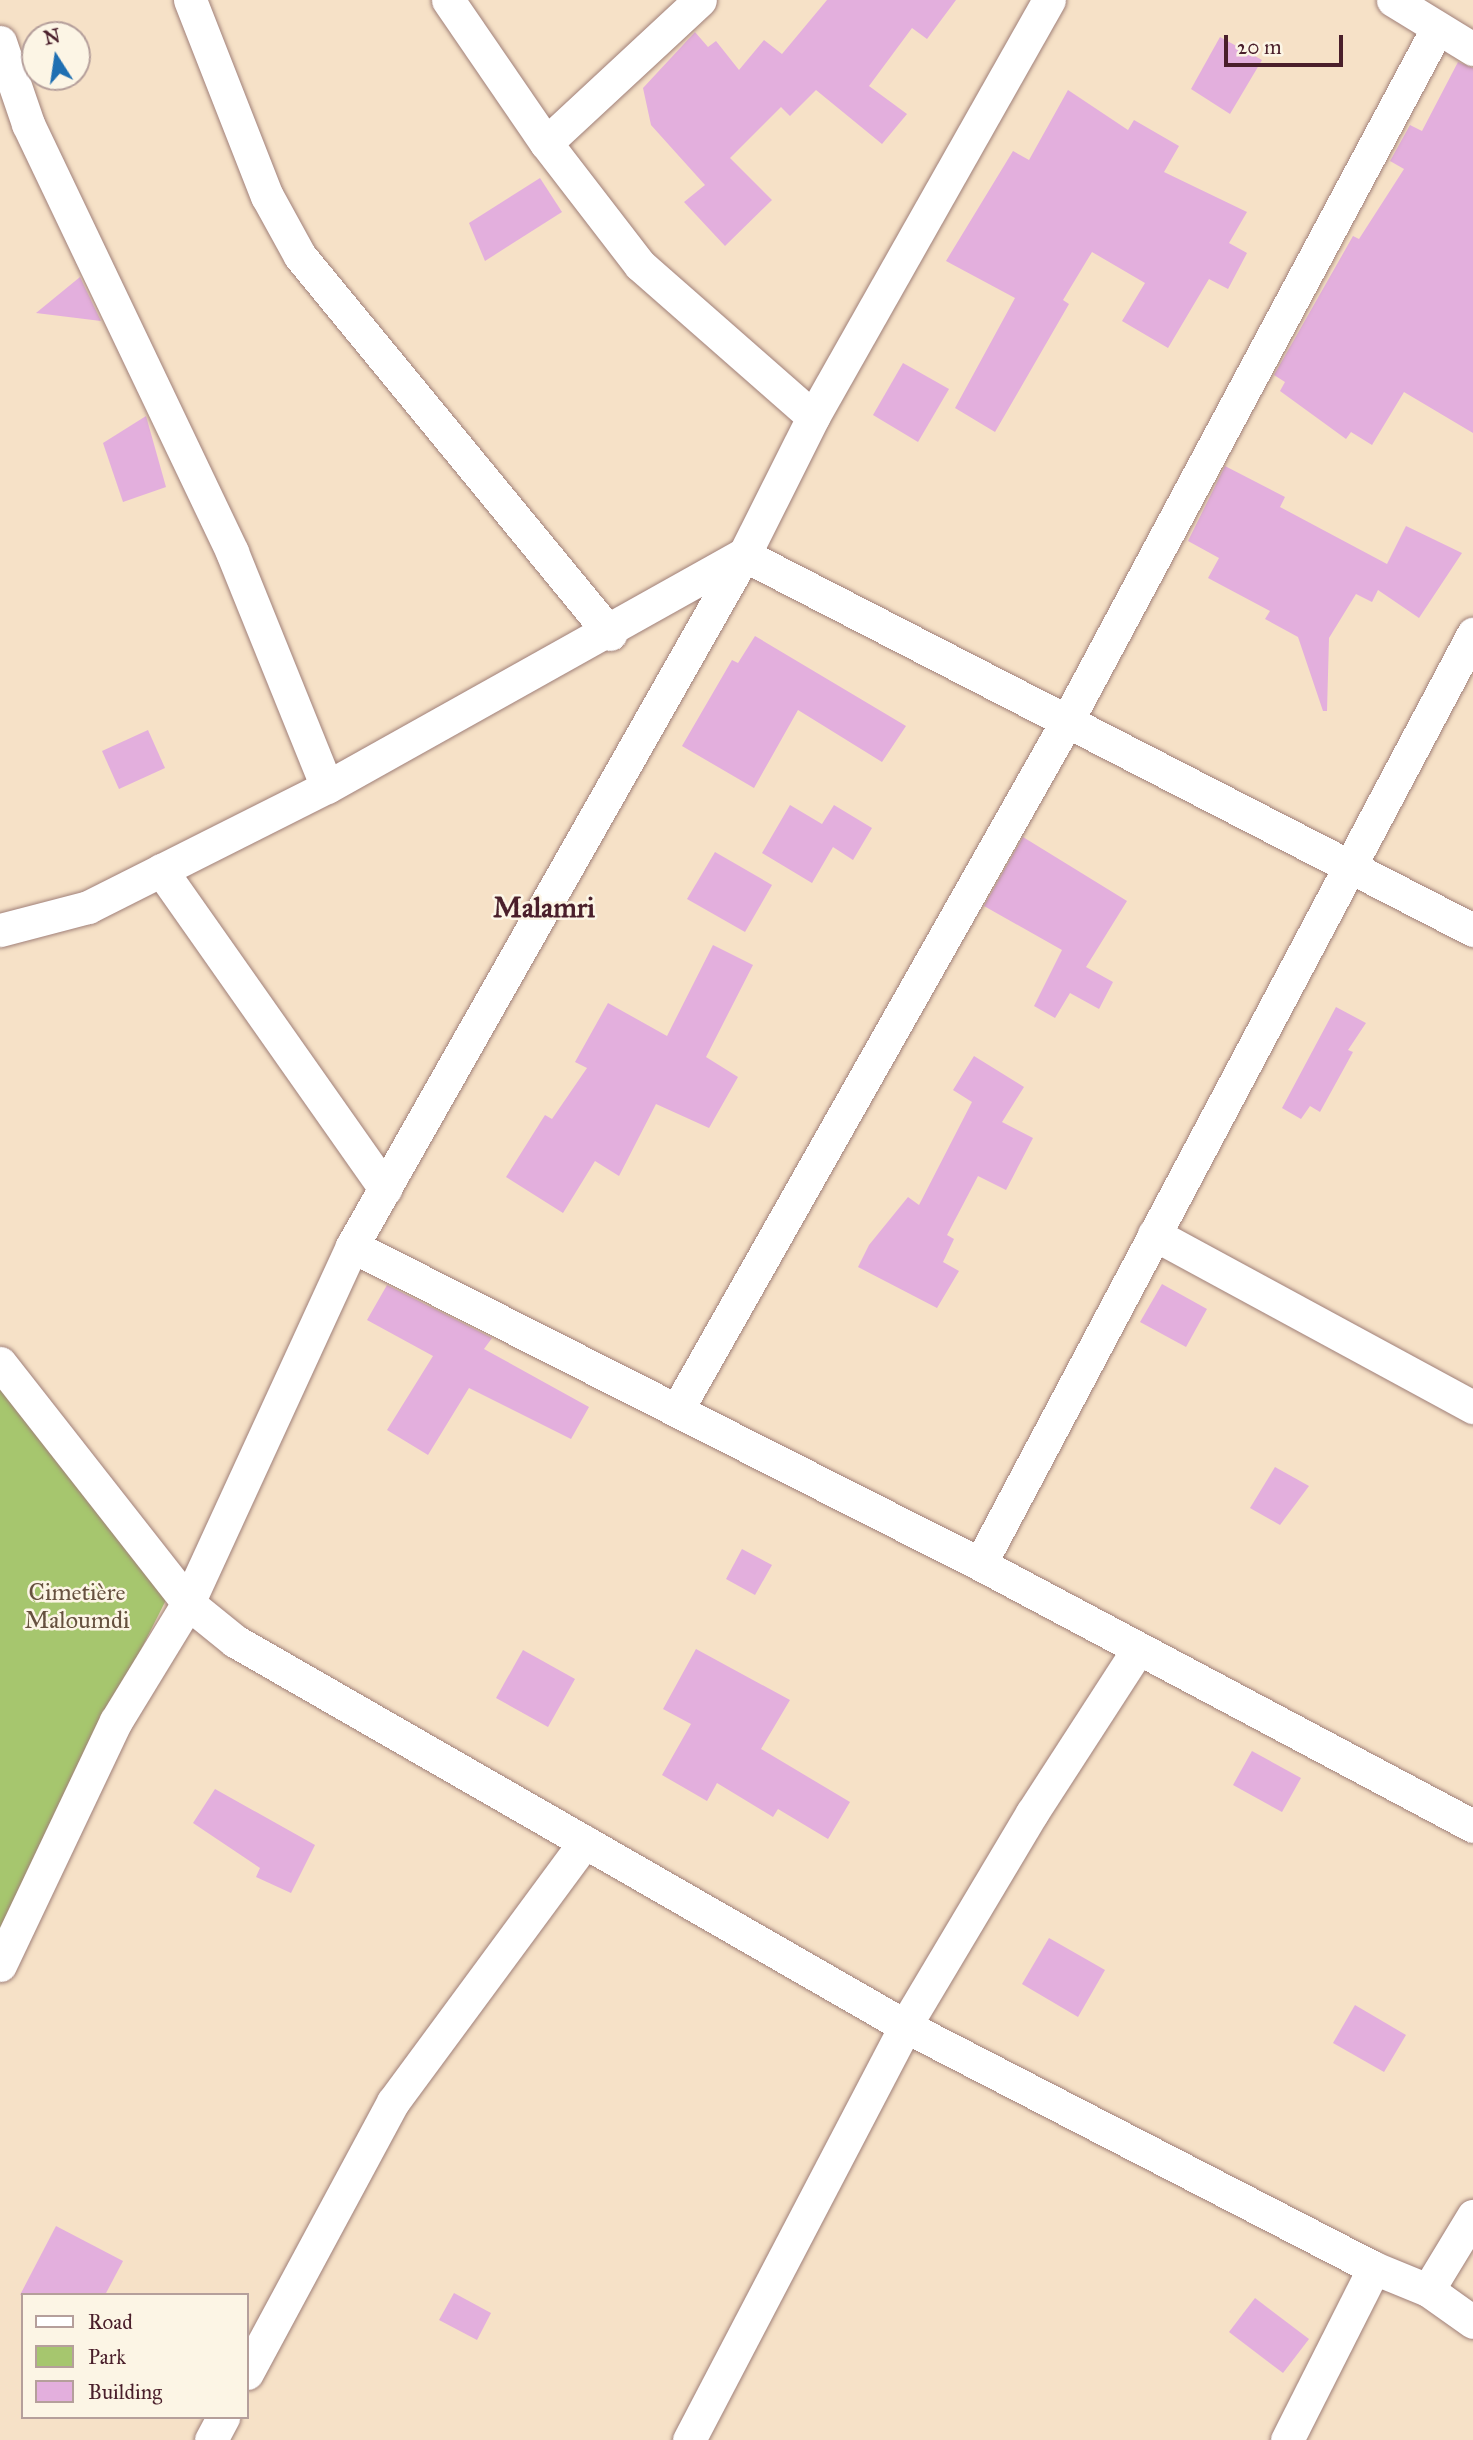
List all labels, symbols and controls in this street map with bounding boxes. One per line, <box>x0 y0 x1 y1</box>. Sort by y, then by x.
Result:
north arrow <box>21 21 91 91</box>
scale bar <box>1228 21 1347 65</box>
text: N <box>42 24 62 50</box>
text: 20 m <box>1237 34 1282 60</box>
district label: Malamri <box>493 891 595 925</box>
park label: Cimetière Maloumdi <box>24 1579 130 1635</box>
legend <box>21 2293 248 2419</box>
text: Road <box>88 2309 133 2335</box>
text: Park <box>88 2344 126 2370</box>
text: Building <box>88 2379 162 2405</box>

